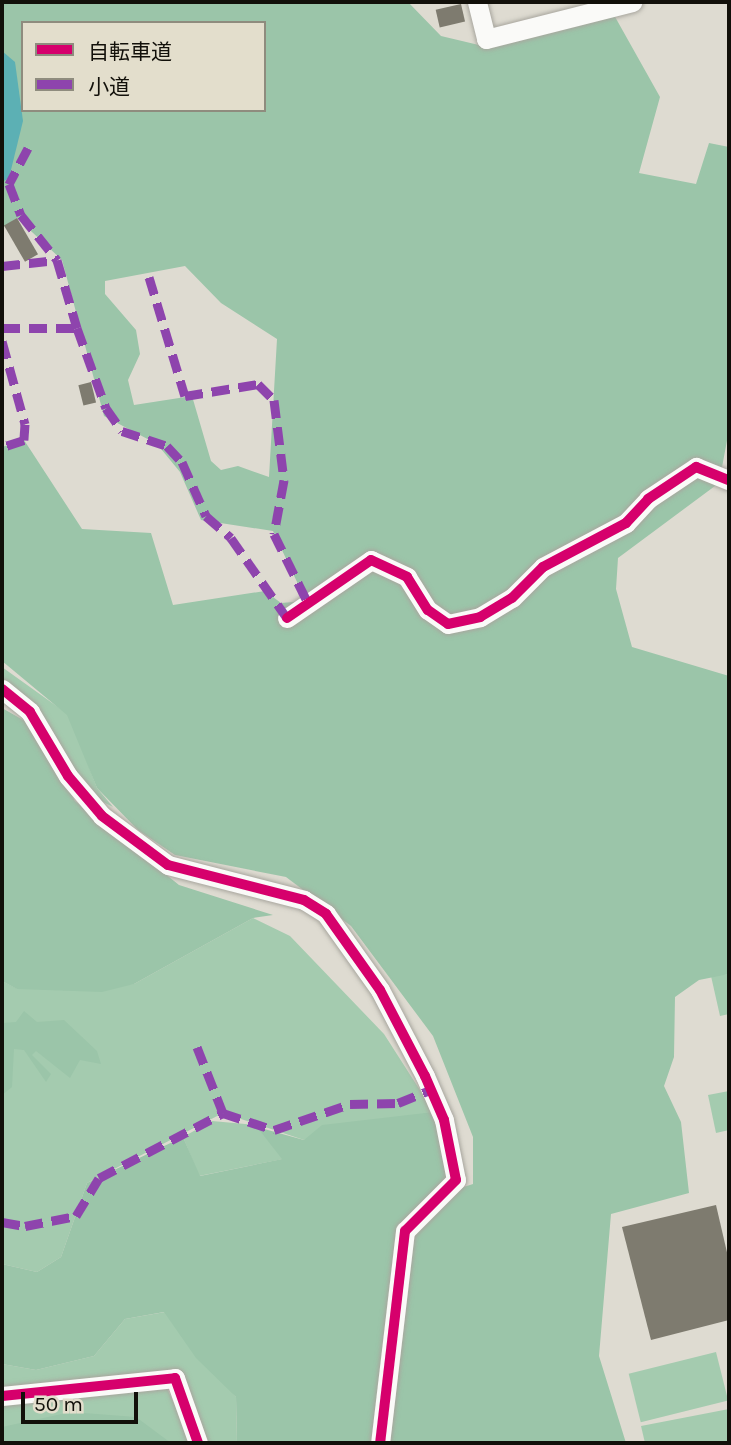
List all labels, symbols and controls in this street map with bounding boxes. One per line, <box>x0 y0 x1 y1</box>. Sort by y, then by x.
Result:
legend <box>21 21 266 112</box>
text: 自転車道 <box>88 40 172 64</box>
text: 小道 <box>88 75 130 99</box>
scale bar <box>24 1378 142 1422</box>
text: 50 m <box>34 1392 83 1416</box>

